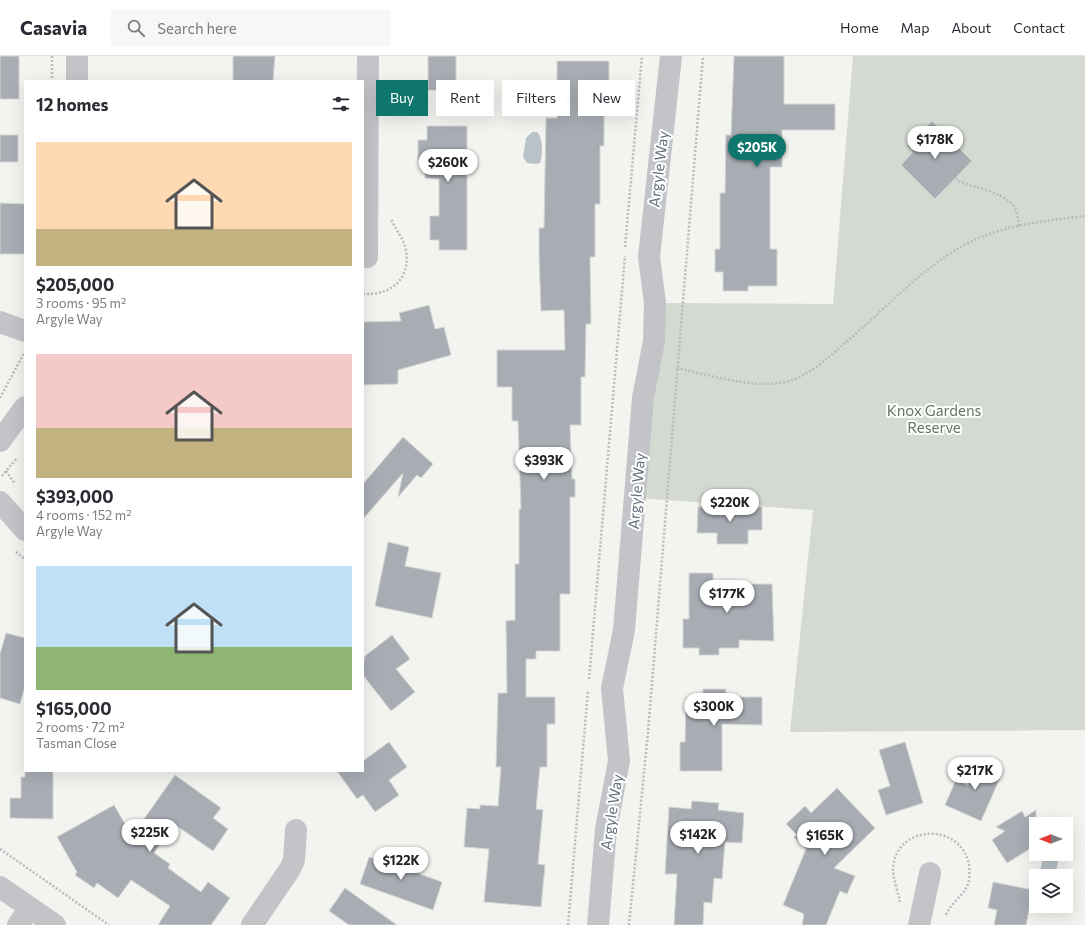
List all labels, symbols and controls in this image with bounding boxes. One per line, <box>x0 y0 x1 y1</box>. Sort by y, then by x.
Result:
search box <box>111 10 391 46</box>
text: Casavia <box>20 16 87 39</box>
icon: search <box>125 17 147 39</box>
text: Search here <box>157 19 237 37</box>
text: Home <box>840 19 879 36</box>
text: Map <box>901 19 929 36</box>
text: About <box>951 19 991 36</box>
text: Contact <box>1013 19 1065 36</box>
chip: Buy <box>376 80 428 116</box>
chip: Rent <box>436 80 494 116</box>
chip: Filters <box>502 80 570 116</box>
chip: New <box>578 80 635 116</box>
icon: filters <box>330 93 352 115</box>
text: 12 homes <box>36 94 108 115</box>
pin: $178K <box>907 126 963 160</box>
street label: Argyle Way <box>644 130 672 208</box>
text: $178K <box>916 131 954 147</box>
pin: $205K <box>729 134 785 168</box>
text: $205K <box>737 139 777 155</box>
pin: $260K <box>420 149 476 183</box>
text: $260K <box>428 154 468 170</box>
icon: home <box>158 168 230 240</box>
text: $205,000 <box>36 274 114 295</box>
text: 3 rooms · 95 m² <box>36 295 126 311</box>
text: Argyle Way <box>36 311 103 327</box>
icon: home <box>158 380 230 452</box>
park label: Knox Gardens Reserve <box>887 401 982 436</box>
pin: $393K <box>516 447 572 481</box>
text: $393K <box>524 452 564 468</box>
street label: Argyle Way <box>624 452 648 530</box>
text: $393,000 <box>36 486 114 507</box>
pin: $220K <box>702 489 758 523</box>
text: $220K <box>710 494 750 510</box>
text: 4 rooms · 152 m² <box>36 507 131 523</box>
text: Argyle Way <box>36 523 103 539</box>
pin: $177K <box>699 580 755 614</box>
text: $177K <box>709 585 745 601</box>
icon: home <box>158 592 230 664</box>
pin: $300K <box>686 693 742 727</box>
text: $165,000 <box>36 698 112 719</box>
text: $300K <box>693 698 735 714</box>
text: 2 rooms · 72 m² <box>36 719 125 735</box>
text: Tasman Close <box>36 735 117 751</box>
pin: $217K <box>947 757 1003 791</box>
text: $217K <box>957 762 993 778</box>
street label: Argyle Way <box>596 772 626 851</box>
north arrow <box>1029 817 1073 861</box>
map controls <box>1029 817 1073 913</box>
pin: $225K <box>122 819 178 853</box>
pin: $142K <box>670 821 726 855</box>
pin: $165K <box>797 822 853 856</box>
text: $225K <box>131 824 169 840</box>
text: $142K <box>679 826 717 842</box>
text: $165K <box>806 827 844 843</box>
pin: $122K <box>373 847 429 881</box>
text: $122K <box>382 852 420 868</box>
button: layers <box>1029 869 1073 913</box>

